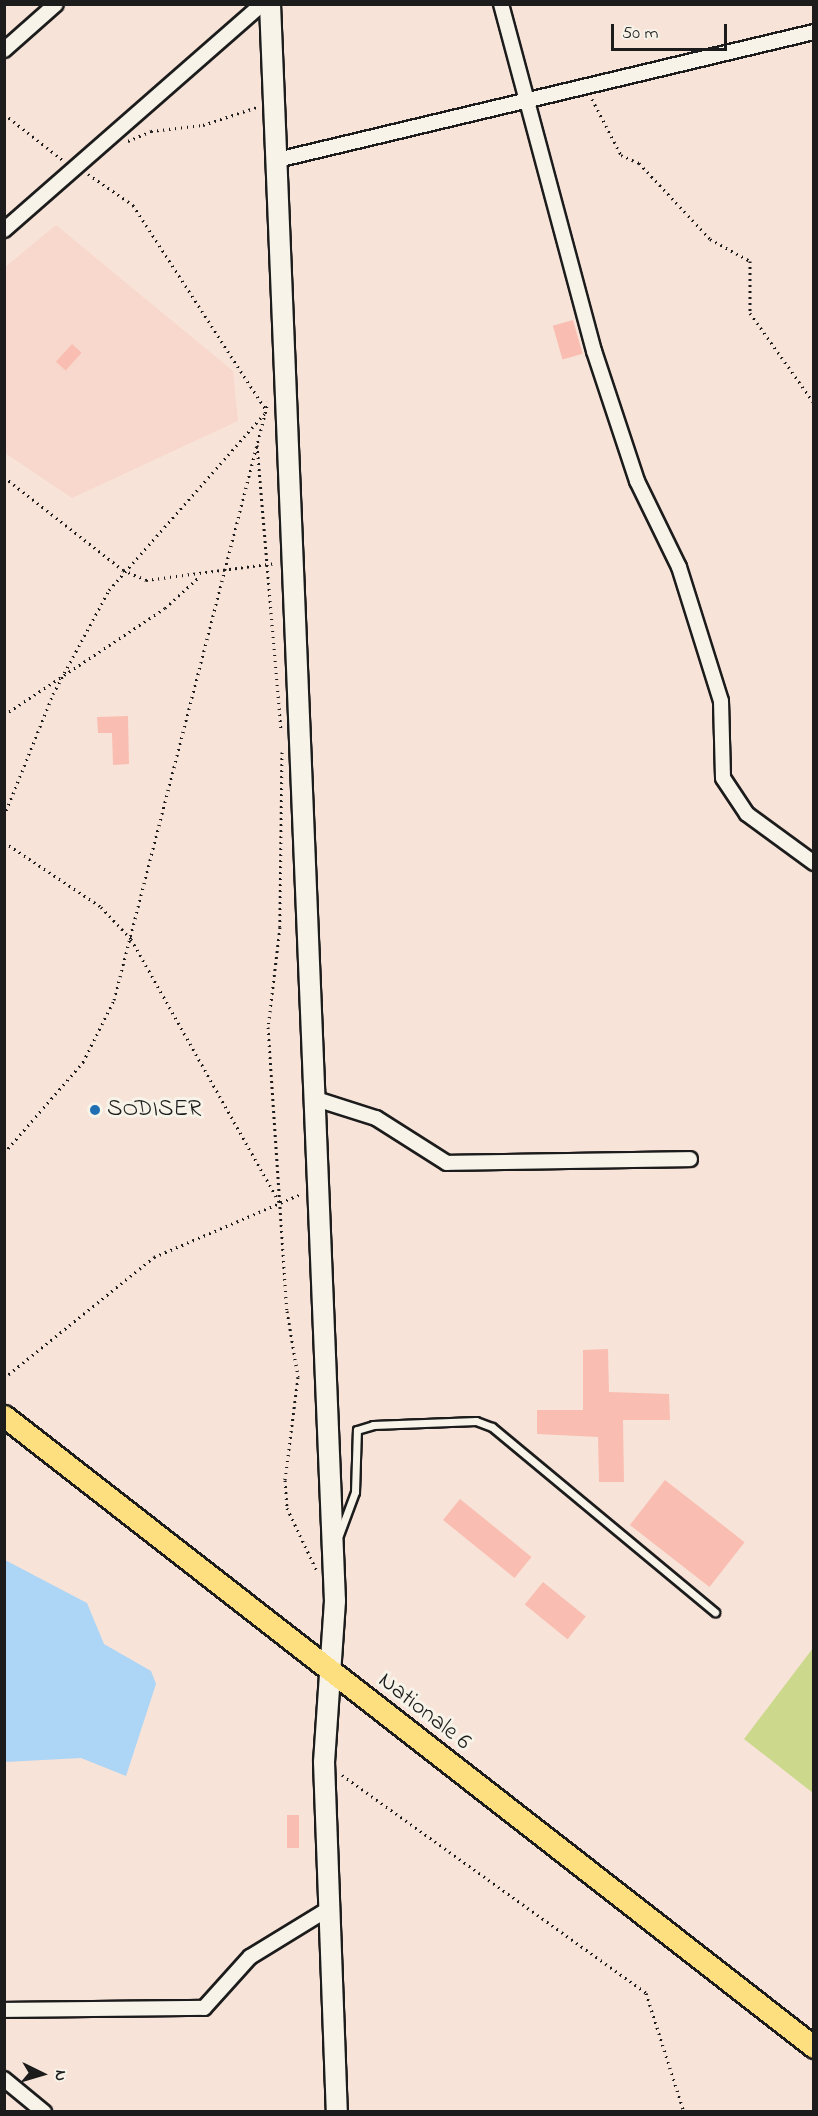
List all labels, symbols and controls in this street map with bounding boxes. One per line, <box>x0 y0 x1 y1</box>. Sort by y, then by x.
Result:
scale bar <box>614 12 730 50</box>
text: 50 m <box>622 21 659 47</box>
place label: SODISER <box>107 1096 201 1124</box>
marker: SODISER <box>88 1103 102 1117</box>
street label: Nationale 6 <box>372 1667 476 1757</box>
north arrow <box>12 2044 72 2104</box>
text: N <box>48 2069 72 2082</box>

